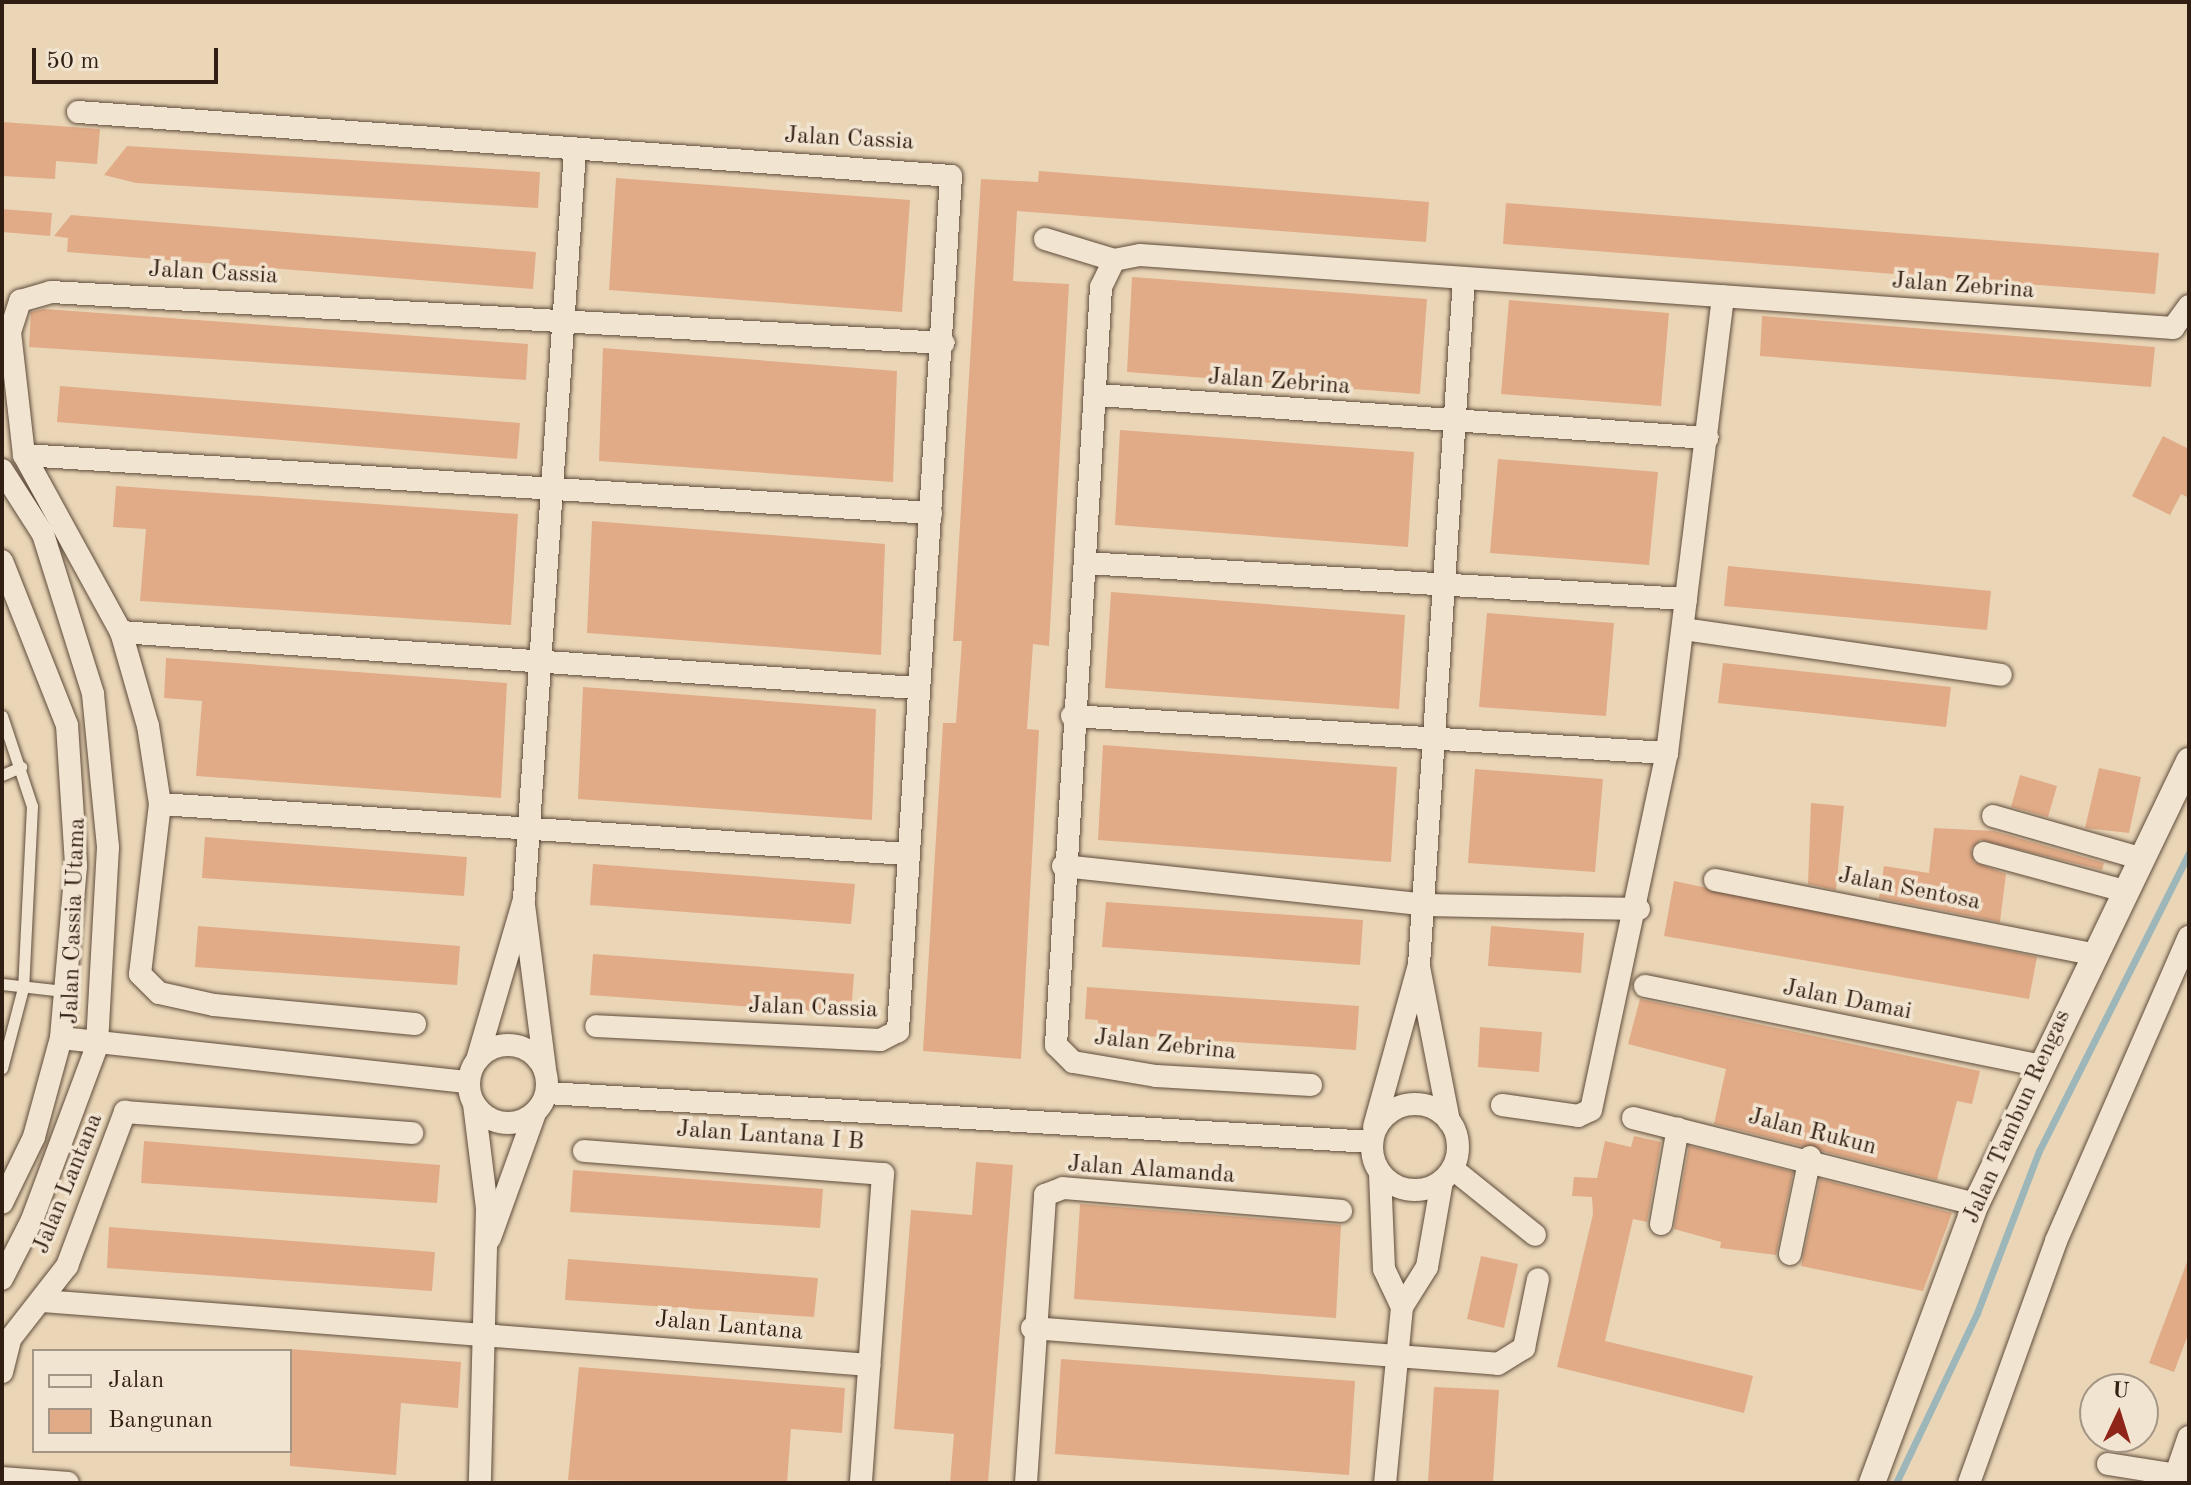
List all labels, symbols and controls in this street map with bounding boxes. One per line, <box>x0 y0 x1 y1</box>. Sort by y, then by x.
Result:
scale bar <box>36 32 222 82</box>
text: 50 m <box>46 50 100 74</box>
street label: Jalan Cassia <box>783 122 915 158</box>
street label: Jalan Cassia <box>147 256 279 292</box>
street label: Jalan Zebrina <box>1891 268 2035 306</box>
street label: Jalan Zebrina <box>1207 364 1351 402</box>
street label: Jalan Cassia Utama <box>57 817 93 1025</box>
street label: Jalan Sentosa <box>1835 862 1983 918</box>
street label: Jalan Damai <box>1780 974 1914 1028</box>
street label: Jalan Cassia <box>748 992 878 1026</box>
street label: Jalan Tambun Rengas <box>1958 1006 2078 1228</box>
street label: Jalan Zebrina <box>1092 1024 1238 1068</box>
street label: Jalan Rukun <box>1745 1103 1879 1163</box>
street label: Jalan Lantana <box>28 1110 110 1258</box>
street label: Jalan Lantana I B <box>675 1116 865 1158</box>
street label: Jalan Alamanda <box>1066 1151 1236 1191</box>
street label: Jalan Lantana <box>654 1306 804 1348</box>
legend <box>32 1349 292 1453</box>
text: Jalan <box>108 1369 164 1393</box>
north arrow <box>2079 1373 2159 1453</box>
text: U <box>2111 1379 2130 1403</box>
text: Bangunan <box>108 1409 213 1433</box>

